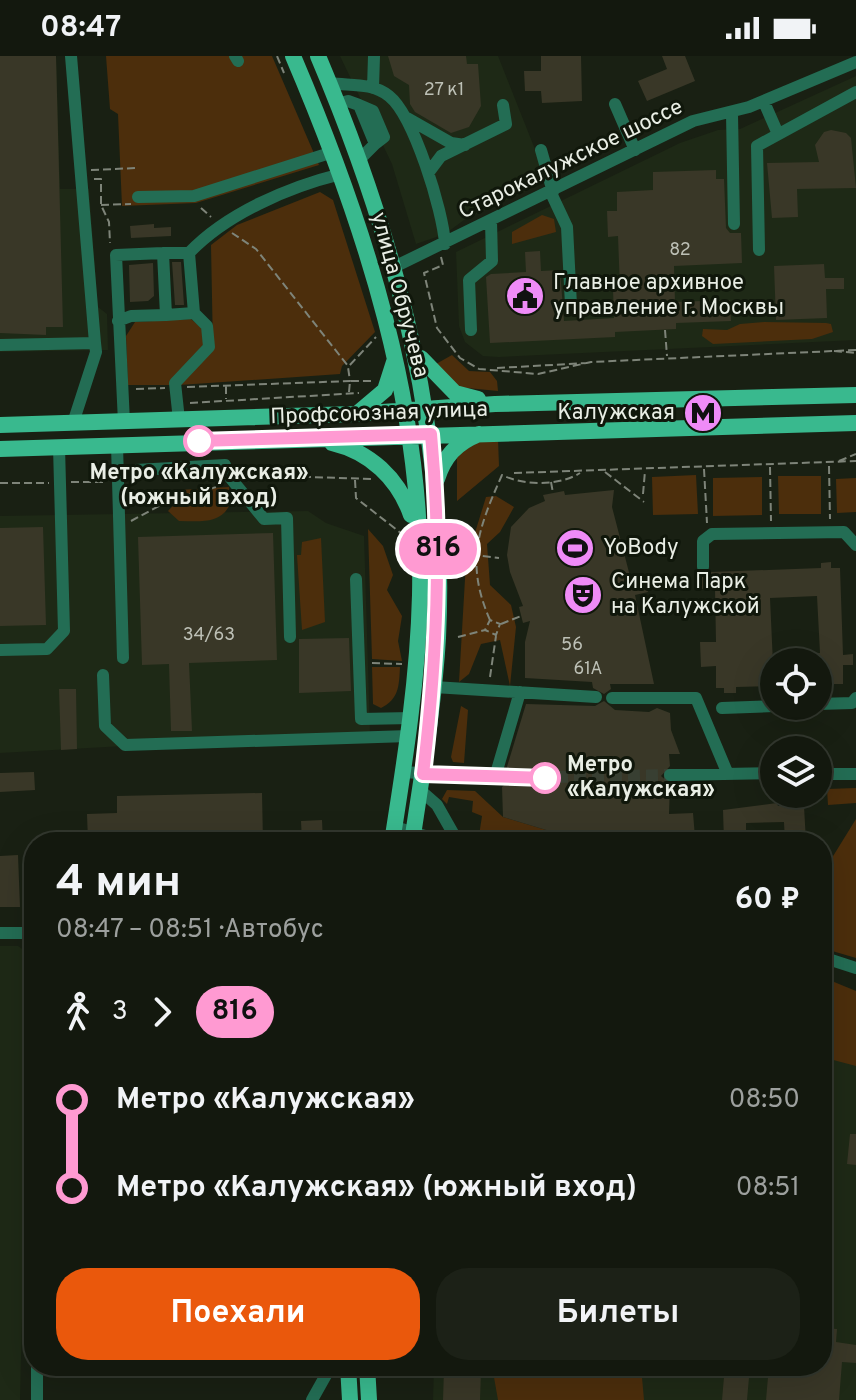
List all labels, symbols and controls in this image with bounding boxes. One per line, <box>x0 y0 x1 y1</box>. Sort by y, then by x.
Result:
text: 08:47 <box>40 10 121 47</box>
house number: 27 к1 <box>424 79 464 102</box>
street label: Старокалужское шоссе <box>454 94 688 226</box>
street label: улица Обручева <box>364 209 434 381</box>
house number: 82 <box>669 239 691 262</box>
place label: Главное архивное управление г. Москвы <box>553 270 784 322</box>
public building icon: Главное архивное управление г. Москвы <box>504 275 546 317</box>
metro station icon: Калужская <box>682 392 724 434</box>
street label: Профсоюзная улица <box>270 397 488 431</box>
place label: Калужская <box>557 400 675 427</box>
marker: Метро «Калужская» (южный вход) <box>184 426 214 456</box>
place label: Метро «Калужская» (южный вход) <box>89 460 309 512</box>
line badge: 816 <box>392 523 484 575</box>
sports icon: YoBody <box>554 527 596 569</box>
text: 816 <box>415 531 461 567</box>
place label: YoBody <box>603 535 679 562</box>
place label: Синема Парк на Калужской <box>611 569 760 621</box>
theatre icon: Синема Парк на Калужской <box>562 574 604 616</box>
house number: 34/63 <box>183 624 235 647</box>
house number: 56 <box>561 634 583 657</box>
map controls <box>760 648 832 808</box>
button: locate <box>760 648 832 720</box>
house number: 61А <box>573 658 603 681</box>
button: layers <box>760 736 832 808</box>
place label: Метро «Калужская» <box>567 752 715 804</box>
marker: Метро «Калужская» <box>530 763 560 793</box>
text: 4 мин <box>56 856 181 912</box>
text: 60 ₽ <box>735 882 800 919</box>
text: 08:47 – 08:51 · Автобус <box>56 914 324 947</box>
icon: walk <box>56 990 100 1034</box>
icon: forward <box>140 990 184 1034</box>
text: 816 <box>212 994 258 1030</box>
text: 3 <box>112 996 128 1029</box>
text: Метро «Калужская» <box>116 1082 415 1119</box>
text: 08:50 <box>729 1084 800 1117</box>
text: Метро «Калужская» (южный вход) <box>116 1170 637 1207</box>
text: 08:51 <box>736 1172 800 1205</box>
button: Поехали <box>56 1268 420 1360</box>
button: Билеты <box>436 1268 800 1360</box>

